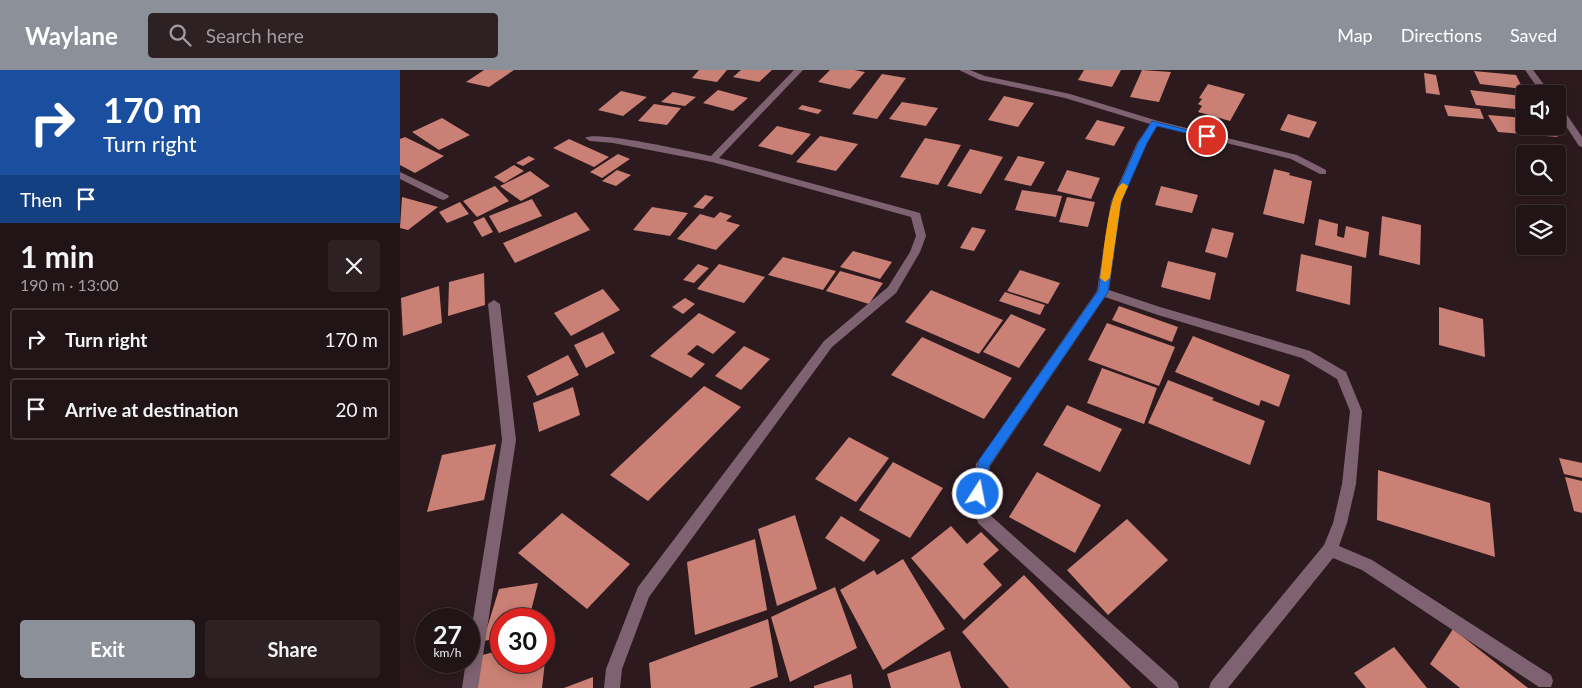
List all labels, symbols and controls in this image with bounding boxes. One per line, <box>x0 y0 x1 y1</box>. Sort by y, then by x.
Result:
search box <box>148 13 498 58</box>
text: Waylane <box>25 21 118 50</box>
icon: search <box>166 21 194 49</box>
text: Search here <box>206 24 304 47</box>
text: Map <box>1337 24 1373 46</box>
text: Directions <box>1401 24 1482 46</box>
text: Saved <box>1510 24 1557 46</box>
map controls <box>1516 85 1566 255</box>
button: sound <box>1516 85 1566 135</box>
text: 170 m <box>103 88 202 130</box>
icon: right <box>20 90 85 155</box>
pin <box>1186 115 1228 157</box>
icon: arrive <box>1193 122 1221 150</box>
text: Turn right <box>103 130 197 157</box>
button: search <box>1516 145 1566 195</box>
icon: arrive <box>72 185 100 213</box>
text: Then <box>20 188 62 211</box>
button: layers <box>1516 205 1566 255</box>
text: 1 min <box>20 238 94 274</box>
button: close <box>328 240 380 292</box>
text: 190 m · 13:00 <box>20 275 119 294</box>
icon: right <box>22 325 50 353</box>
text: Turn right <box>65 328 147 351</box>
text: 170 m <box>324 328 378 351</box>
icon: arrive <box>22 395 50 423</box>
text: Arrive at destination <box>65 398 238 421</box>
text: 20 m <box>335 398 378 421</box>
position arrow <box>951 467 1003 519</box>
speed limit sign: 30 <box>490 608 555 673</box>
text: 27 <box>433 619 462 649</box>
button: Exit <box>20 620 195 678</box>
button: Share <box>205 620 380 678</box>
text: km/h <box>433 645 462 660</box>

